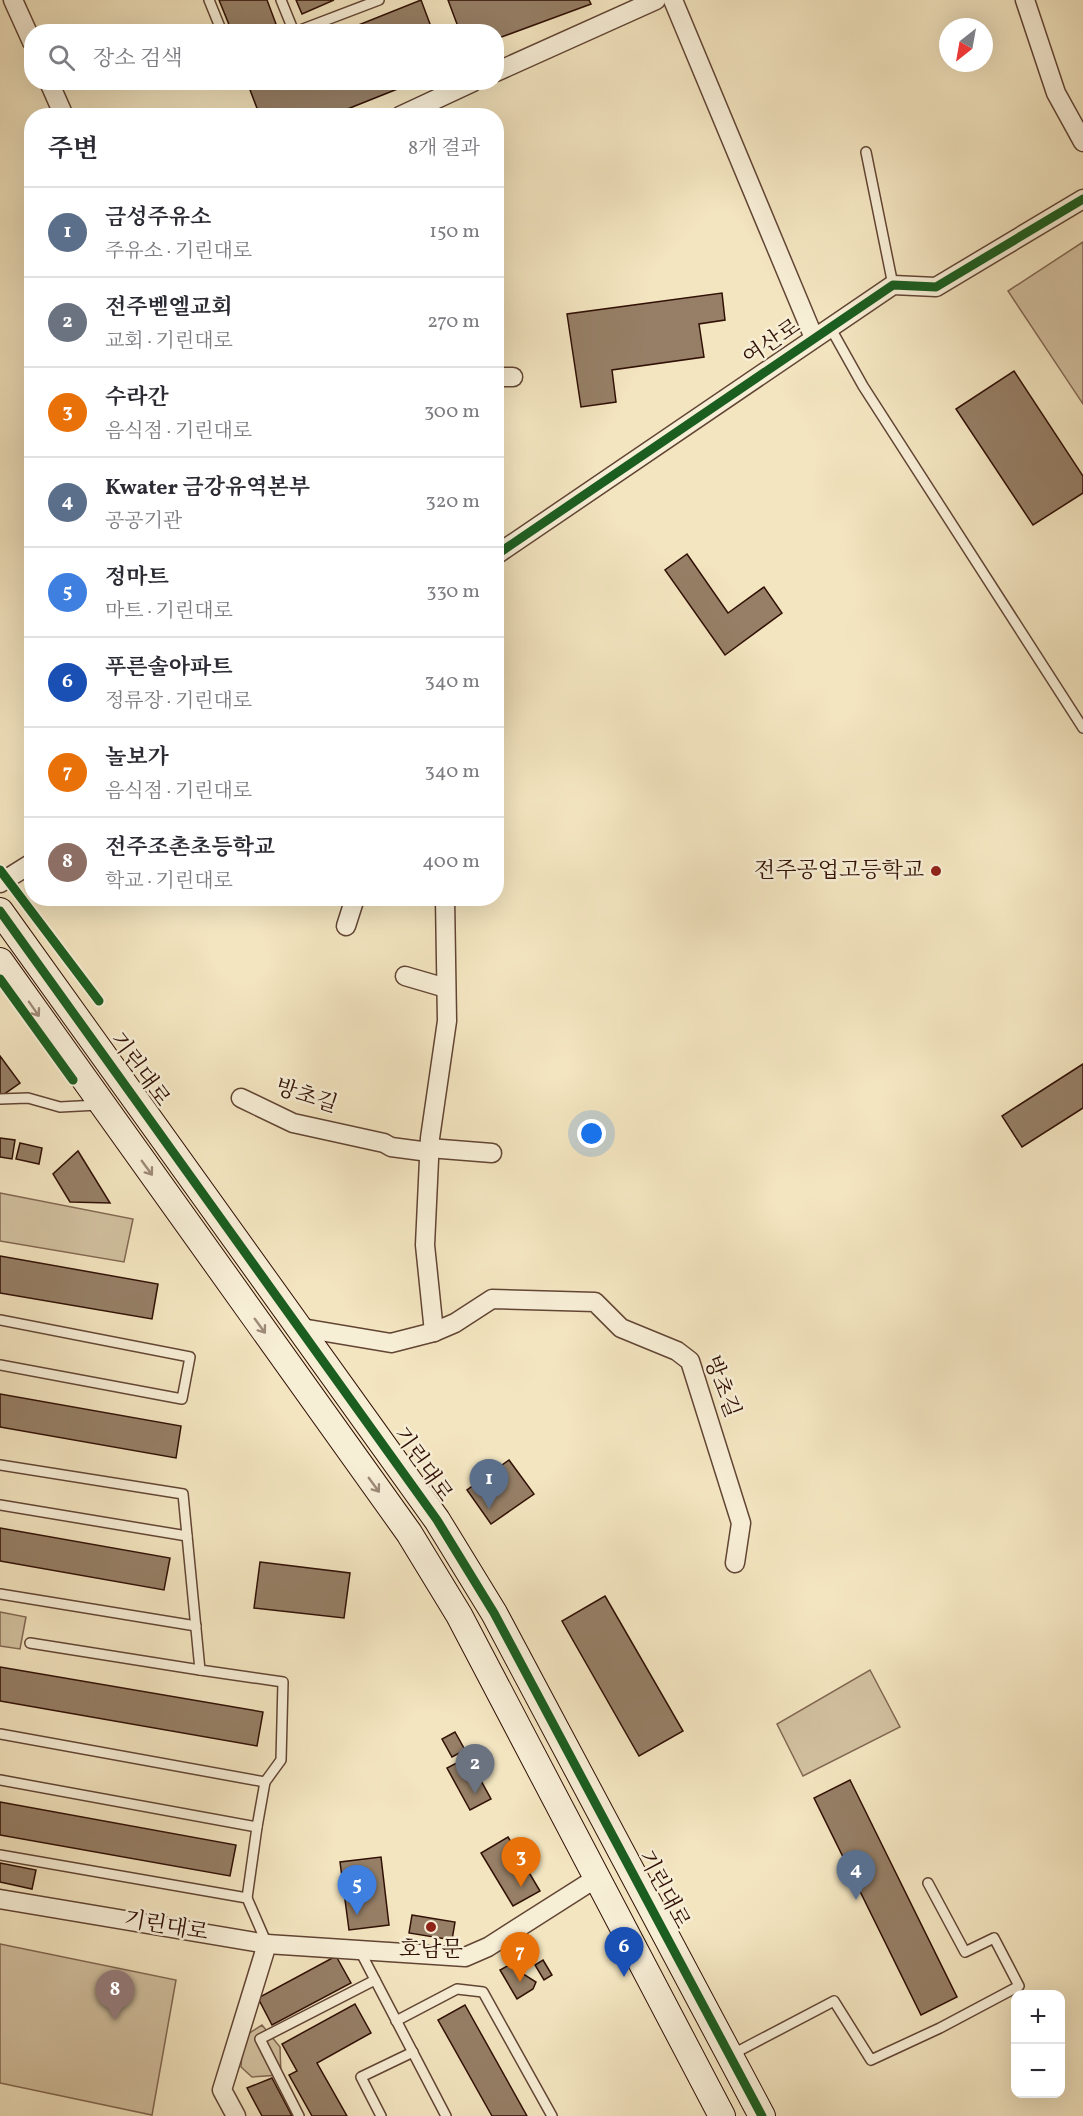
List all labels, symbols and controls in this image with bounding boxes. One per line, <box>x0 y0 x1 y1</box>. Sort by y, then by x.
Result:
north arrow <box>939 18 993 72</box>
search box <box>24 24 504 90</box>
icon: search <box>45 41 78 74</box>
text: 장소 검색 <box>93 44 182 75</box>
text: 주변 <box>48 132 98 168</box>
text: 8개 결과 <box>408 135 480 163</box>
text: 금성주유소 <box>105 203 211 234</box>
text: 1 <box>63 218 72 246</box>
text: 150 m <box>429 218 480 246</box>
text: 주유소 · 기린대로 <box>105 238 252 266</box>
text: 전주벧엘교회 <box>105 293 233 324</box>
text: 2 <box>62 308 73 336</box>
text: 270 m <box>427 308 480 336</box>
street label: 여산로 <box>737 312 807 374</box>
text: 교회 · 기린대로 <box>105 328 233 356</box>
text: 수라간 <box>105 383 169 414</box>
text: 3 <box>62 398 73 426</box>
text: 300 m <box>424 398 480 426</box>
text: 음식점 · 기린대로 <box>105 418 252 446</box>
text: Kwater 금강유역본부 <box>105 473 310 504</box>
text: 4 <box>61 488 74 516</box>
text: 320 m <box>425 488 480 516</box>
text: 공공기관 <box>105 508 182 536</box>
text: 정마트 <box>105 563 169 594</box>
text: 5 <box>63 578 72 606</box>
text: 330 m <box>426 578 480 606</box>
text: 마트 · 기린대로 <box>105 598 233 626</box>
text: 푸른솔아파트 <box>105 653 233 684</box>
text: 6 <box>62 668 73 696</box>
text: 340 m <box>424 668 480 696</box>
text: 정류장 · 기린대로 <box>105 688 252 716</box>
text: 놀보가 <box>105 743 169 774</box>
text: 7 <box>63 758 72 786</box>
text: 340 m <box>424 758 480 786</box>
text: 음식점 · 기린대로 <box>105 778 252 806</box>
text: 전주조촌초등학교 <box>105 833 275 864</box>
text: 8 <box>62 848 73 876</box>
text: 400 m <box>422 848 480 876</box>
place label: 전주공업고등학교 <box>754 856 924 887</box>
marker: 전주공업고등학교 <box>929 864 943 878</box>
text: 학교 · 기린대로 <box>105 868 233 896</box>
one-way arrow <box>28 1000 40 1016</box>
street label: 기린대로 <box>101 1026 177 1114</box>
street label: 방초길 <box>271 1072 341 1122</box>
your location <box>577 1119 606 1148</box>
one-way arrow <box>140 1159 153 1175</box>
one-way arrow <box>254 1318 266 1334</box>
street label: 방초길 <box>695 1352 747 1422</box>
street label: 기린대로 <box>385 1421 459 1509</box>
pin: 1 <box>470 1460 508 1509</box>
one-way arrow <box>368 1476 380 1492</box>
pin: 2 <box>456 1744 494 1794</box>
pin: 3 <box>502 1838 540 1887</box>
street label: 기린대로 <box>629 1845 697 1935</box>
pin: 4 <box>836 1850 876 1900</box>
pin: 5 <box>338 1866 376 1915</box>
street label: 기린대로 <box>121 1904 211 1950</box>
marker: 호남문 <box>424 1920 438 1934</box>
pin: 6 <box>604 1928 644 1977</box>
pin: 7 <box>500 1932 540 1982</box>
place label: 호남문 <box>399 1935 463 1966</box>
pin: 8 <box>96 1970 134 2020</box>
map controls <box>1011 1990 1065 2098</box>
button: + <box>1011 1990 1065 2044</box>
button: − <box>1011 2044 1065 2098</box>

